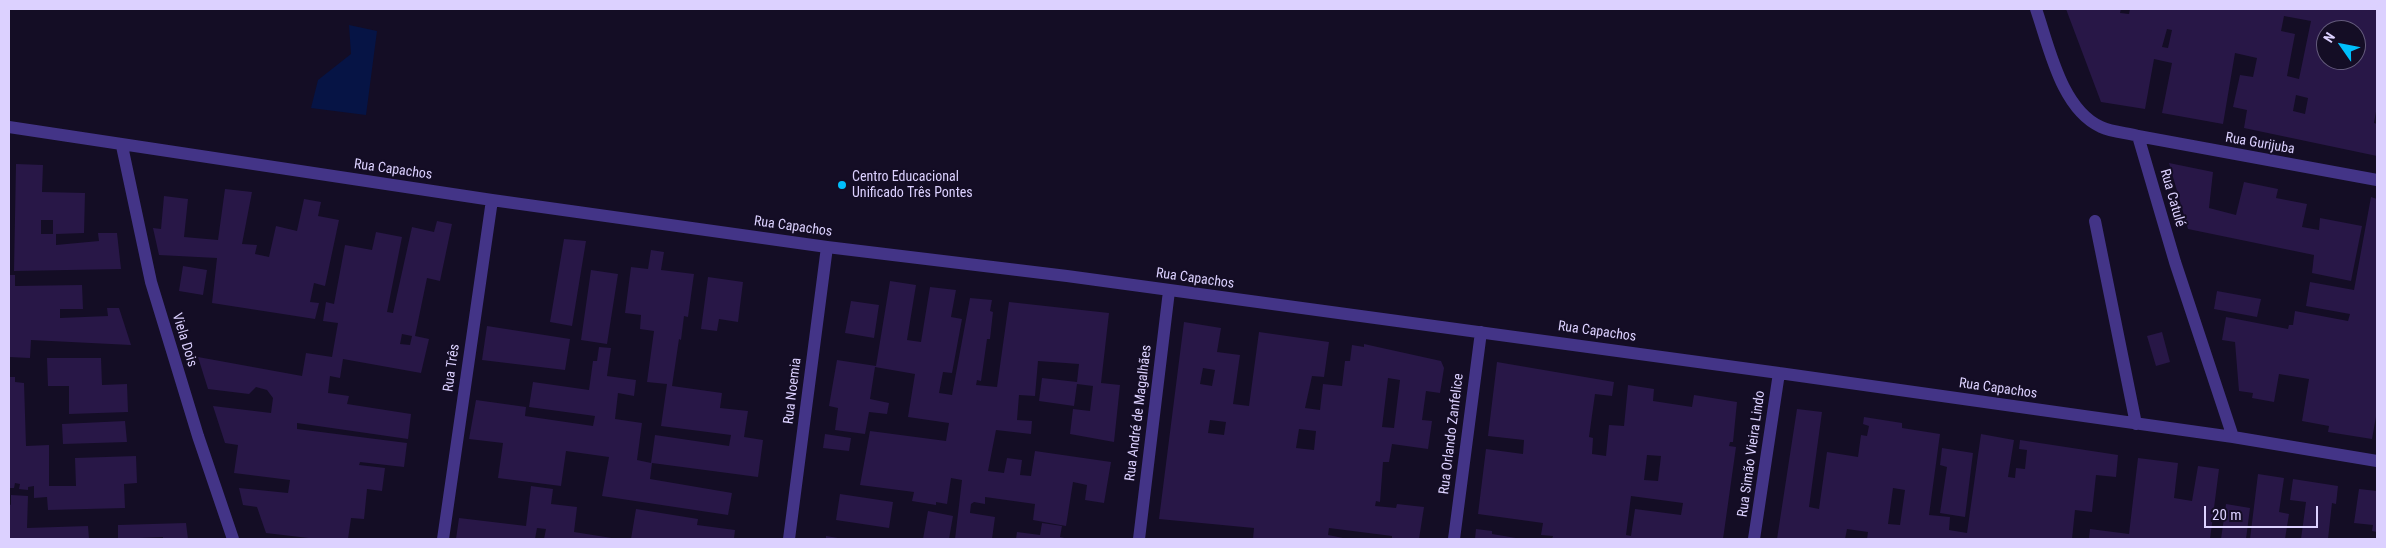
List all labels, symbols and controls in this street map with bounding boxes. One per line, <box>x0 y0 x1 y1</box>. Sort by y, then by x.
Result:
north arrow <box>2316 20 2366 70</box>
text: N <box>2320 29 2338 45</box>
street label: Rua Gurijuba <box>2224 130 2296 158</box>
street label: Rua Capachos <box>353 156 433 184</box>
street label: Rua Catulé <box>2156 167 2188 229</box>
place label: Centro Educacional Unificado Três Pontes <box>852 169 973 202</box>
marker: Centro Educacional Unificado Três Pontes <box>836 179 848 191</box>
street label: Rua Capachos <box>753 213 833 241</box>
street label: Rua Capachos <box>1155 265 1235 293</box>
street label: Viela Dois <box>168 311 200 369</box>
street label: Rua Capachos <box>1557 318 1637 346</box>
street label: Rua Três <box>440 343 464 393</box>
street label: Rua André de Magalhães <box>1122 344 1156 482</box>
street label: Rua Noemia <box>781 357 805 425</box>
street label: Rua Orlando Zanfelice <box>1436 373 1468 495</box>
street label: Rua Capachos <box>1958 375 2038 403</box>
street label: Rua Simão Vieira Lindo <box>1735 390 1769 518</box>
scale bar <box>2206 496 2320 528</box>
text: 20 m <box>2212 506 2242 524</box>

